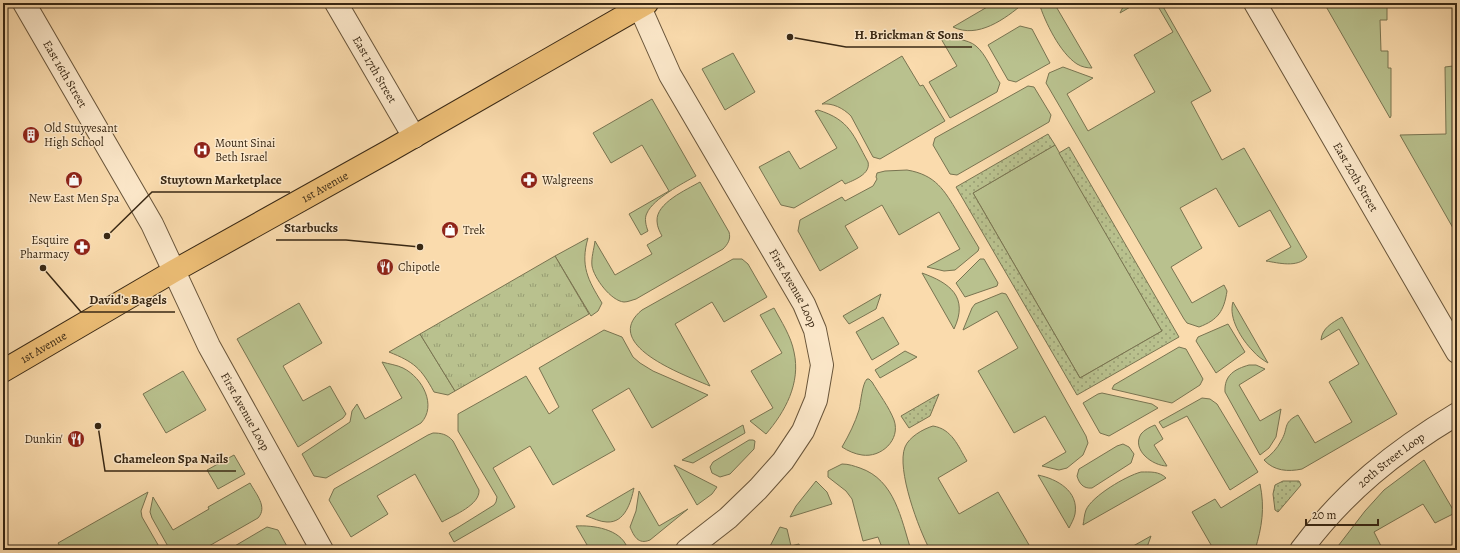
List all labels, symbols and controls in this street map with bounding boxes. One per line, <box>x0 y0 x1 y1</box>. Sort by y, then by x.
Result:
callout: H. Brickman & Sons <box>846 22 972 47</box>
text: H. Brickman & Sons <box>854 26 964 43</box>
street label: East 17th Street <box>349 33 401 106</box>
street label: East 16th Street <box>39 37 91 111</box>
place label: Old Stuyvesant High School <box>44 120 118 150</box>
building icon: Old Stuyvesant High School <box>21 125 41 145</box>
place label: Mount Sinai Beth Israel <box>215 135 275 165</box>
street label: East 20th Street <box>1329 139 1382 215</box>
hospital icon: Mount Sinai Beth Israel <box>192 140 212 160</box>
callout: Stuytown Marketplace <box>152 167 290 192</box>
street label: 1st Avenue <box>299 167 351 206</box>
shop icon: New East Men Spa <box>64 170 84 190</box>
pharmacy icon: Walgreens <box>519 170 539 190</box>
text: Stuytown Marketplace <box>160 171 282 188</box>
place label: Walgreens <box>541 172 594 188</box>
place label: New East Men Spa <box>29 190 120 206</box>
callout: Starbucks <box>276 215 346 240</box>
text: Starbucks <box>284 219 338 236</box>
shop icon: Trek <box>440 220 460 240</box>
place label: Trek <box>463 222 485 238</box>
place label: Esquire Pharmacy <box>20 232 70 262</box>
pharmacy icon: Esquire Pharmacy <box>72 237 92 257</box>
street label: First Avenue Loop <box>765 246 821 330</box>
restaurant icon: Chipotle <box>375 257 395 277</box>
place label: Chipotle <box>398 259 440 275</box>
callout: David's Bagels <box>81 287 175 312</box>
text: David's Bagels <box>89 291 167 308</box>
street label: 1st Avenue <box>17 327 70 367</box>
street label: First Avenue Loop <box>217 369 274 454</box>
restaurant icon: Dunkin' <box>66 429 86 449</box>
street label: 20th Street Loop <box>1354 429 1428 491</box>
place label: Dunkin' <box>24 431 63 447</box>
callout: Chameleon Spa Nails <box>105 446 236 471</box>
text: Chameleon Spa Nails <box>114 450 228 467</box>
scale bar <box>1306 501 1378 527</box>
text: 20 m <box>1312 507 1336 523</box>

